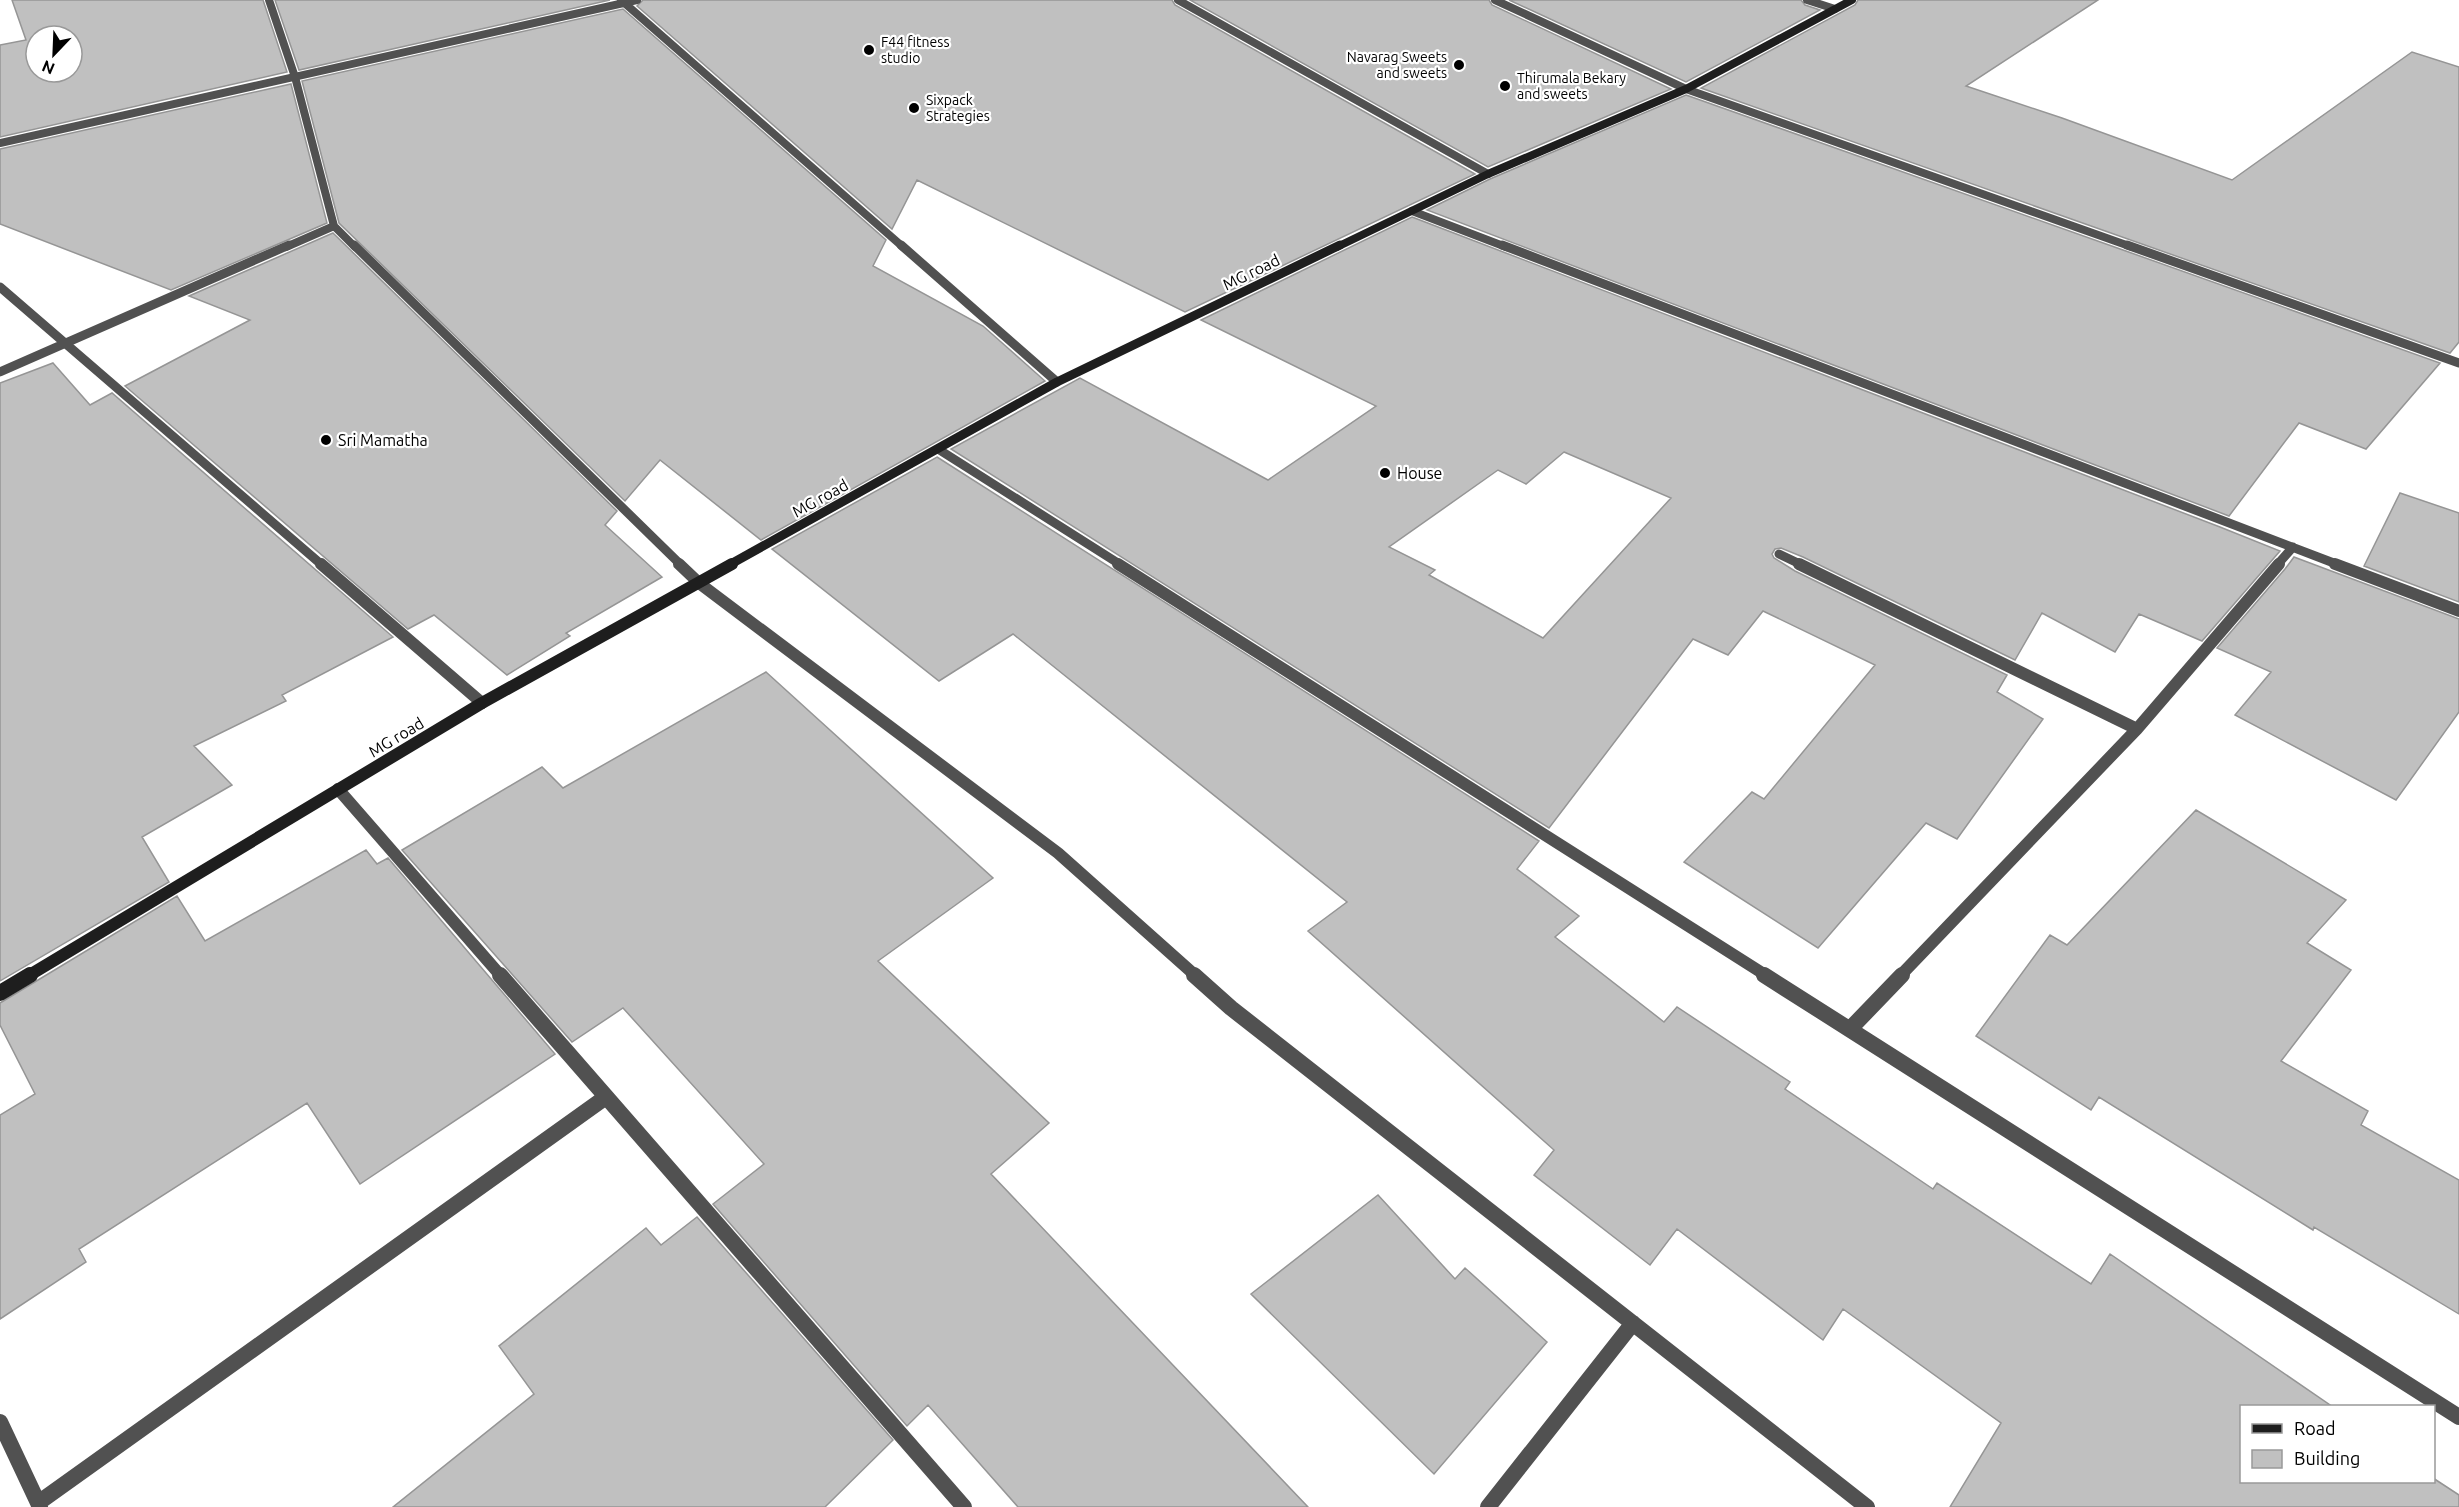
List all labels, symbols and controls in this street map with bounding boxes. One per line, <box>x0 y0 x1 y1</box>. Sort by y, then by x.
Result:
north arrow <box>24 24 84 84</box>
place label: F44 fitness studio <box>881 34 949 66</box>
marker: F44 fitness studio <box>862 43 876 57</box>
place label: Navarag Sweets and sweets <box>1347 49 1447 81</box>
text: N <box>39 57 57 78</box>
marker: Navarag Sweets and sweets <box>1452 58 1466 72</box>
place label: Thirumala Bekary and sweets <box>1517 70 1626 102</box>
marker: Thirumala Bekary and sweets <box>1498 79 1512 93</box>
place label: Sixpack Strategies <box>926 92 990 124</box>
marker: Sixpack Strategies <box>907 101 921 115</box>
street label: MG road <box>1220 251 1282 293</box>
place label: Sri Mamatha <box>338 431 428 449</box>
marker: Sri Mamatha <box>319 433 333 447</box>
place label: House <box>1397 464 1442 482</box>
marker: House <box>1378 466 1392 480</box>
street label: MG road <box>789 475 851 521</box>
street label: MG road <box>365 714 427 760</box>
legend <box>2240 1405 2435 1483</box>
text: Road <box>2294 1418 2336 1438</box>
text: Building <box>2294 1448 2360 1468</box>

